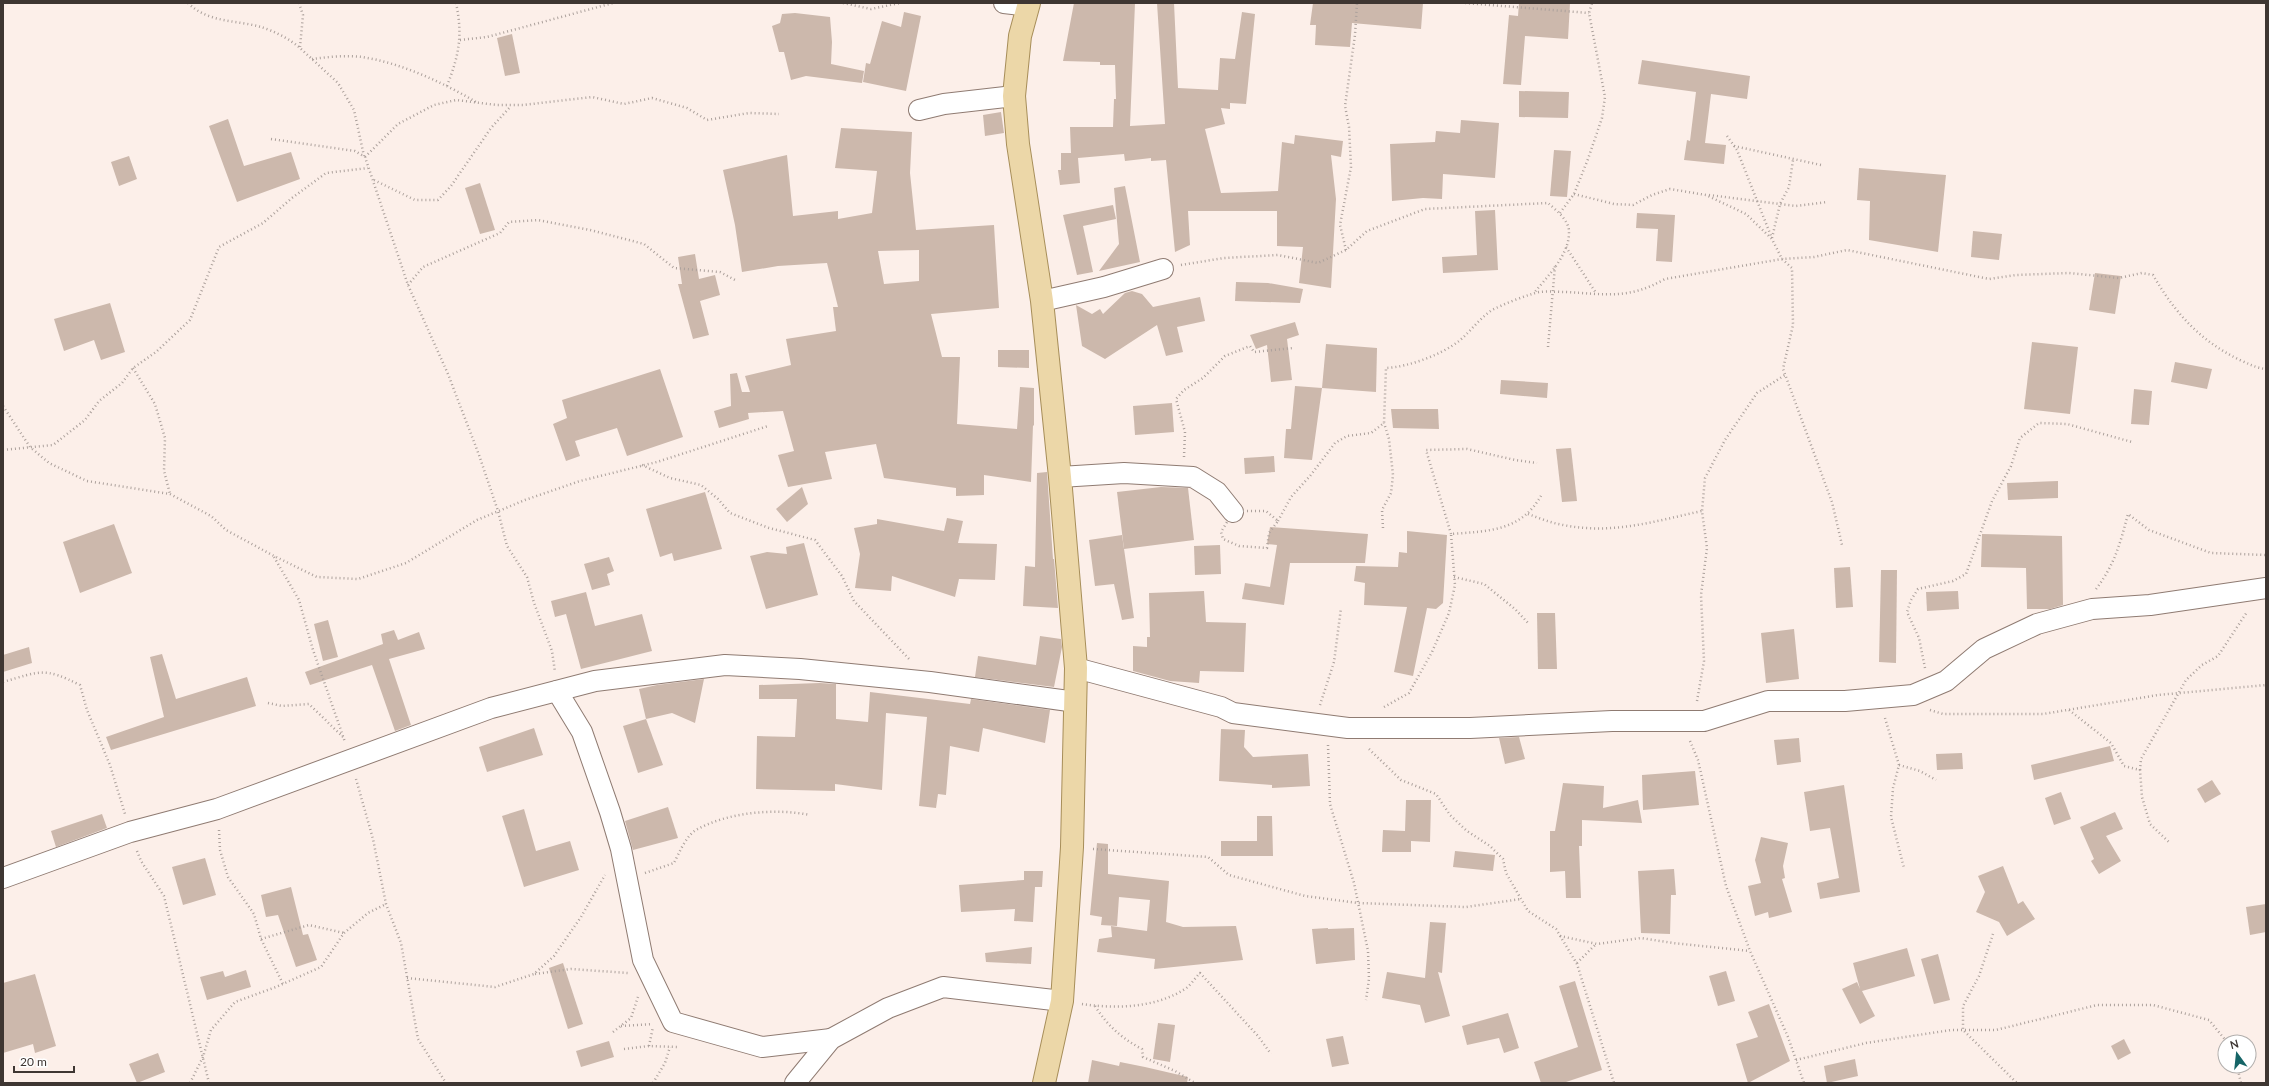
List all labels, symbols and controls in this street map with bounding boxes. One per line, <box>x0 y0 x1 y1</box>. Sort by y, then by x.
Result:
north arrow <box>2217 1034 2257 1074</box>
text: N <box>2229 1036 2240 1051</box>
scale bar <box>14 1048 74 1074</box>
text: 20 m <box>20 1054 47 1069</box>

